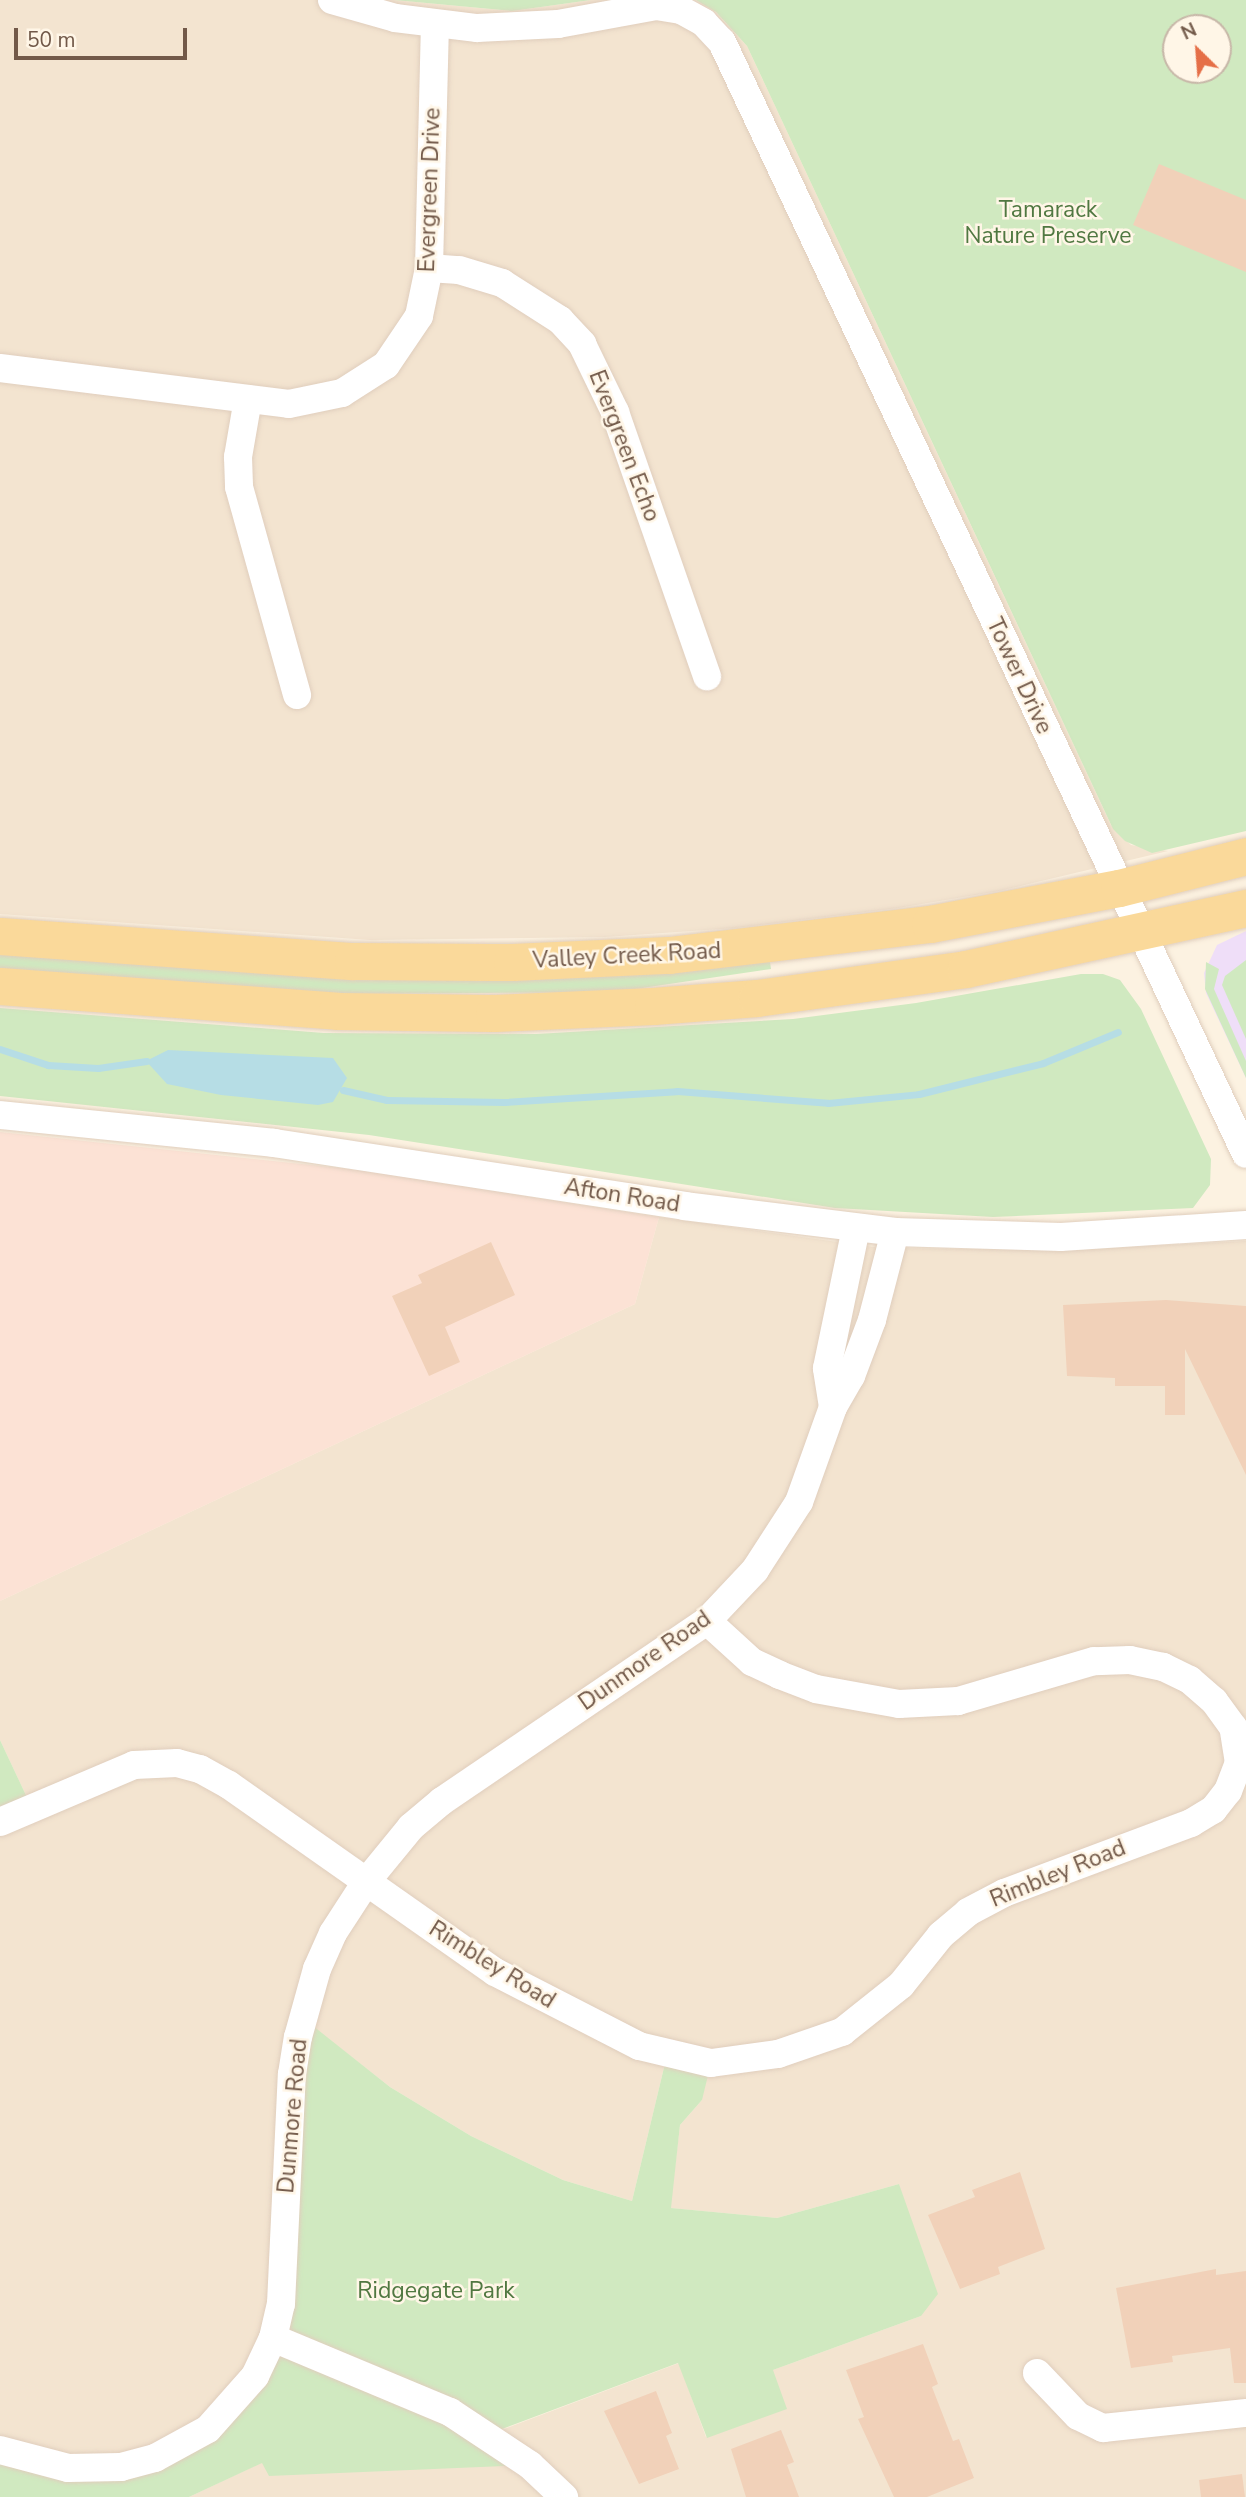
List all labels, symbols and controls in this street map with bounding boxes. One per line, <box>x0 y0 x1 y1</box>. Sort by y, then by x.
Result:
scale bar <box>18 14 191 58</box>
north arrow <box>1162 14 1232 84</box>
text: N <box>1177 17 1201 47</box>
text: 50 m <box>27 26 76 54</box>
street label: Evergreen Drive <box>413 107 447 273</box>
park label: Tamarack Nature Preserve <box>964 196 1132 250</box>
street label: Evergreen Echo <box>582 366 666 526</box>
street label: Tower Drive <box>980 614 1058 738</box>
street label: Valley Creek Road <box>532 937 722 975</box>
street label: Afton Road <box>562 1173 682 1219</box>
street label: Dunmore Road <box>573 1605 717 1717</box>
street label: Rimbley Road <box>986 1834 1130 1914</box>
street label: Rimbley Road <box>424 1915 560 2015</box>
street label: Dunmore Road <box>272 2037 314 2195</box>
park label: Ridgegate Park <box>357 2277 515 2305</box>

